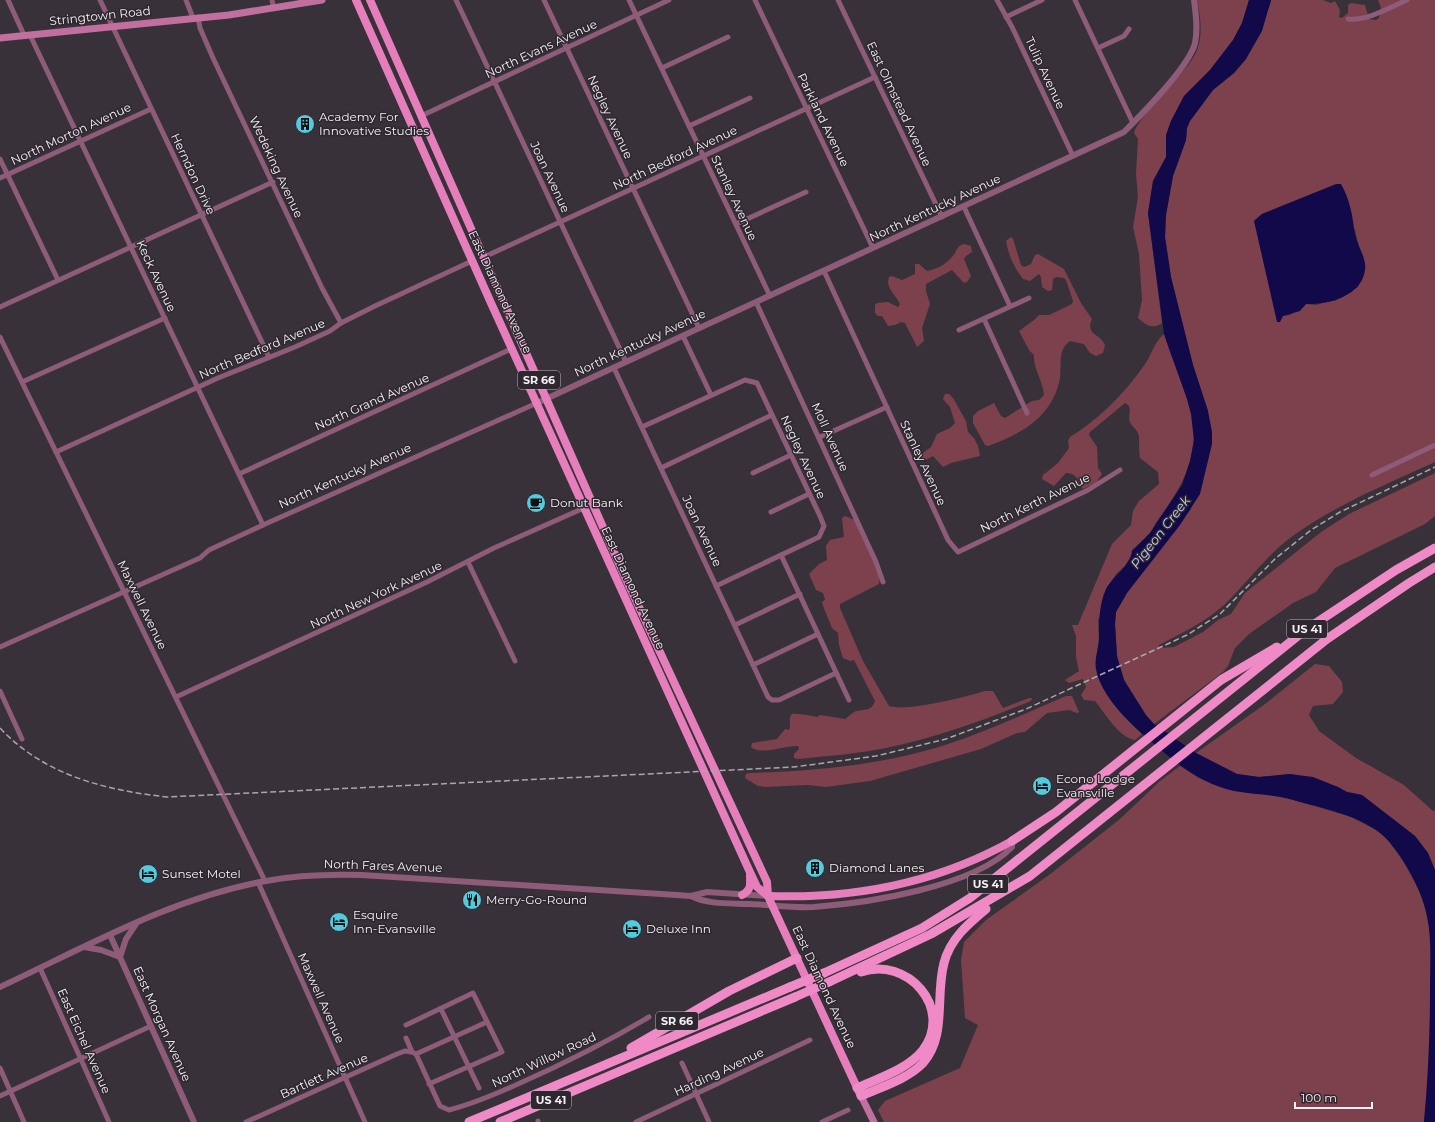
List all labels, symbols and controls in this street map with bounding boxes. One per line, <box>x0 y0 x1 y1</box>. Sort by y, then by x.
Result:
street label: Stringtown Road <box>49 3 151 28</box>
street label: North Evans Avenue <box>482 16 599 81</box>
street label: Tulip Avenue <box>1022 34 1069 111</box>
street label: East Olmstead Avenue <box>864 39 935 169</box>
street label: Parkland Avenue <box>794 70 853 169</box>
street label: Negley Avenue <box>585 73 636 161</box>
street label: North Morton Avenue <box>8 99 133 168</box>
place label: Academy For Innovative Studies <box>319 109 429 138</box>
building icon: Academy For Innovative Studies <box>294 113 316 135</box>
street label: Wedeking Avenue <box>246 114 307 220</box>
street label: North Bedford Avenue <box>610 122 739 193</box>
street label: Herndon Drive <box>168 131 219 217</box>
street label: Joan Avenue <box>527 138 574 215</box>
street label: Stanley Avenue <box>708 153 761 243</box>
street label: North Kentucky Avenue <box>867 170 1003 245</box>
street label: East Diamond Avenue <box>465 228 536 356</box>
street label: Keck Avenue <box>133 237 180 314</box>
street label: North Kentucky Avenue <box>572 305 708 380</box>
street label: North Bedford Avenue <box>196 315 327 382</box>
street label: North Grand Avenue <box>312 370 431 434</box>
road number: SR 66 <box>518 371 560 389</box>
street label: Moll Avenue <box>809 400 852 474</box>
street label: Negley Avenue <box>778 413 829 501</box>
street label: Stanley Avenue <box>897 418 950 508</box>
street label: North Kentucky Avenue <box>276 440 413 512</box>
street label: North Kerth Avenue <box>977 469 1092 536</box>
water label: Pigeon Creek <box>1127 491 1194 572</box>
cafe icon: Donut Bank <box>525 492 547 514</box>
street label: Joan Avenue <box>679 492 726 569</box>
place label: Donut Bank <box>550 495 624 510</box>
street label: East Diamond Avenue <box>598 524 669 652</box>
street label: North New York Avenue <box>307 557 444 632</box>
street label: Maxwell Avenue <box>114 558 170 652</box>
road number: US 41 <box>1287 620 1327 638</box>
place label: Econo Lodge Evansville <box>1056 771 1135 800</box>
hotel icon: Econo Lodge Evansville <box>1031 775 1053 797</box>
street label: North Fares Avenue <box>323 856 443 875</box>
building icon: Diamond Lanes <box>804 857 826 879</box>
place label: Diamond Lanes <box>829 860 924 875</box>
hotel icon: Sunset Motel <box>137 863 159 885</box>
place label: Sunset Motel <box>162 866 241 881</box>
road number: US 41 <box>968 875 1008 893</box>
restaurant icon: Merry-Go-Round <box>461 889 483 911</box>
place label: Merry-Go-Round <box>486 892 587 907</box>
place label: Esquire Inn-Evansville <box>353 907 436 936</box>
hotel icon: Esquire Inn-Evansville <box>328 911 350 933</box>
hotel icon: Deluxe Inn <box>621 918 643 940</box>
place label: Deluxe Inn <box>646 921 711 936</box>
street label: East Diamond Avenue <box>789 923 860 1051</box>
street label: Maxwell Avenue <box>295 950 348 1045</box>
street label: East Morgan Avenue <box>130 964 195 1084</box>
street label: East Eichel Avenue <box>54 986 114 1096</box>
road number: SR 66 <box>656 1012 698 1030</box>
street label: North Willow Road <box>489 1029 598 1090</box>
street label: Harding Avenue <box>671 1044 766 1099</box>
street label: Bartlett Avenue <box>278 1049 370 1102</box>
scale bar <box>1295 1084 1372 1110</box>
text: 100 m <box>1301 1090 1337 1105</box>
road number: US 41 <box>531 1091 571 1109</box>

